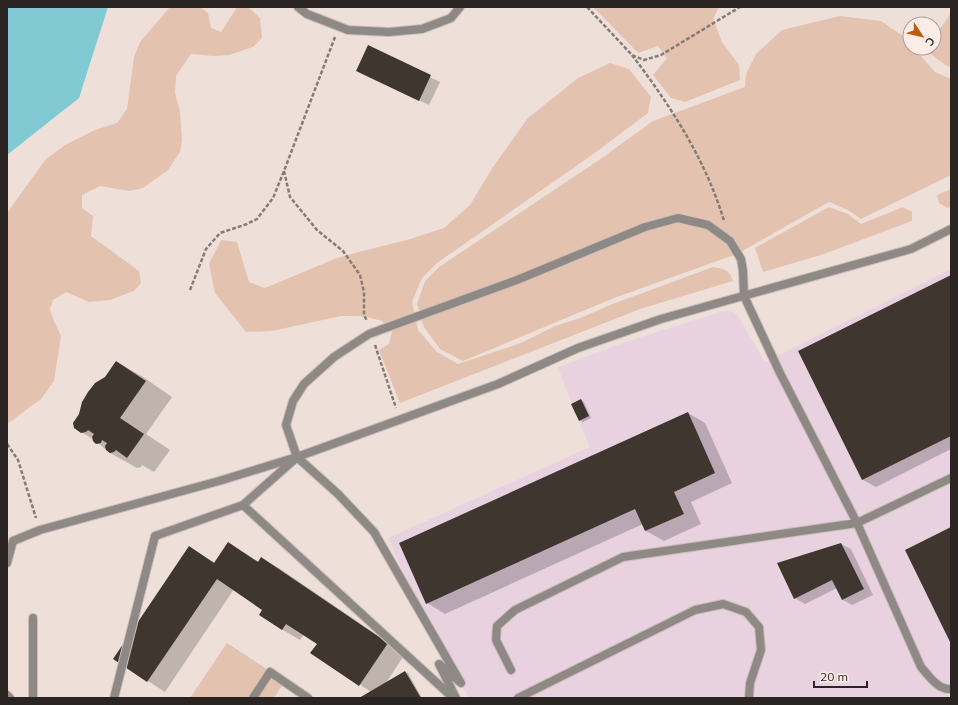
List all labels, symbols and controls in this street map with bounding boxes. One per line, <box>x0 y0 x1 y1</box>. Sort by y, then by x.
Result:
north arrow <box>902 16 942 56</box>
text: С <box>922 35 938 49</box>
scale bar <box>814 663 867 689</box>
text: 20 m <box>820 669 848 684</box>

